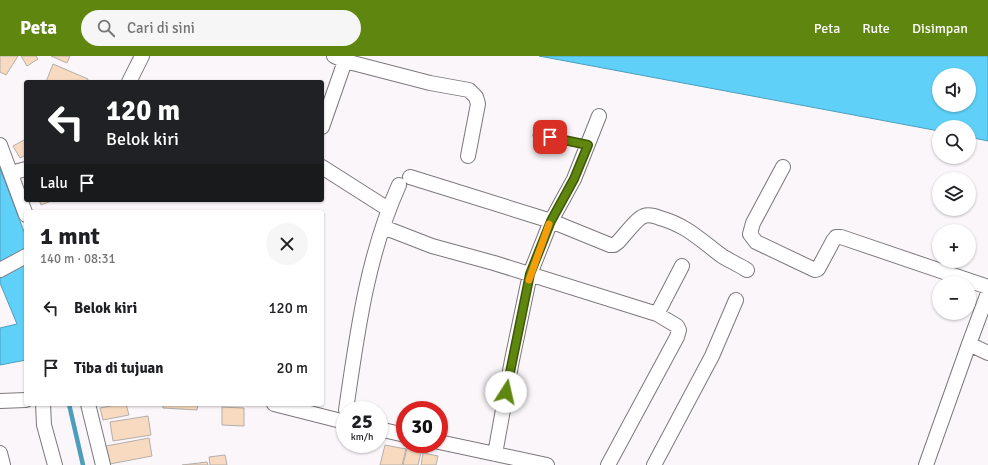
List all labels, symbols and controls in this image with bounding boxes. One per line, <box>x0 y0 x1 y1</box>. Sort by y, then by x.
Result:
search box <box>81 10 361 46</box>
text: Peta <box>20 16 57 40</box>
icon: search <box>95 17 117 39</box>
text: Cari di sini <box>127 19 195 37</box>
text: Peta <box>814 20 840 37</box>
text: Rute <box>862 20 890 37</box>
text: Disimpan <box>912 20 968 37</box>
map controls <box>932 68 976 320</box>
button: sound <box>932 68 976 112</box>
text: 120 m <box>106 94 180 128</box>
icon: left <box>40 96 92 148</box>
pin <box>533 120 567 154</box>
button: search <box>932 120 976 164</box>
icon: arrive <box>539 126 561 148</box>
text: Belok kiri <box>106 128 179 150</box>
icon: arrive <box>76 172 98 194</box>
button: layers <box>932 172 976 216</box>
text: Lalu <box>40 174 68 192</box>
text: 1 mnt <box>40 221 100 251</box>
button: close <box>266 223 308 265</box>
button: + <box>932 224 976 268</box>
text: 140 m · 08:31 <box>40 251 116 267</box>
button: − <box>932 276 976 320</box>
icon: left <box>40 297 62 319</box>
text: Belok kiri <box>74 299 137 317</box>
text: 120 m <box>268 299 308 317</box>
icon: arrive <box>40 357 62 379</box>
text: Tiba di tujuan <box>74 359 164 377</box>
text: 20 m <box>277 359 308 377</box>
position arrow <box>485 371 527 413</box>
speed limit sign: 30 <box>396 401 448 453</box>
text: 25 <box>351 409 373 434</box>
text: km/h <box>351 431 373 443</box>

